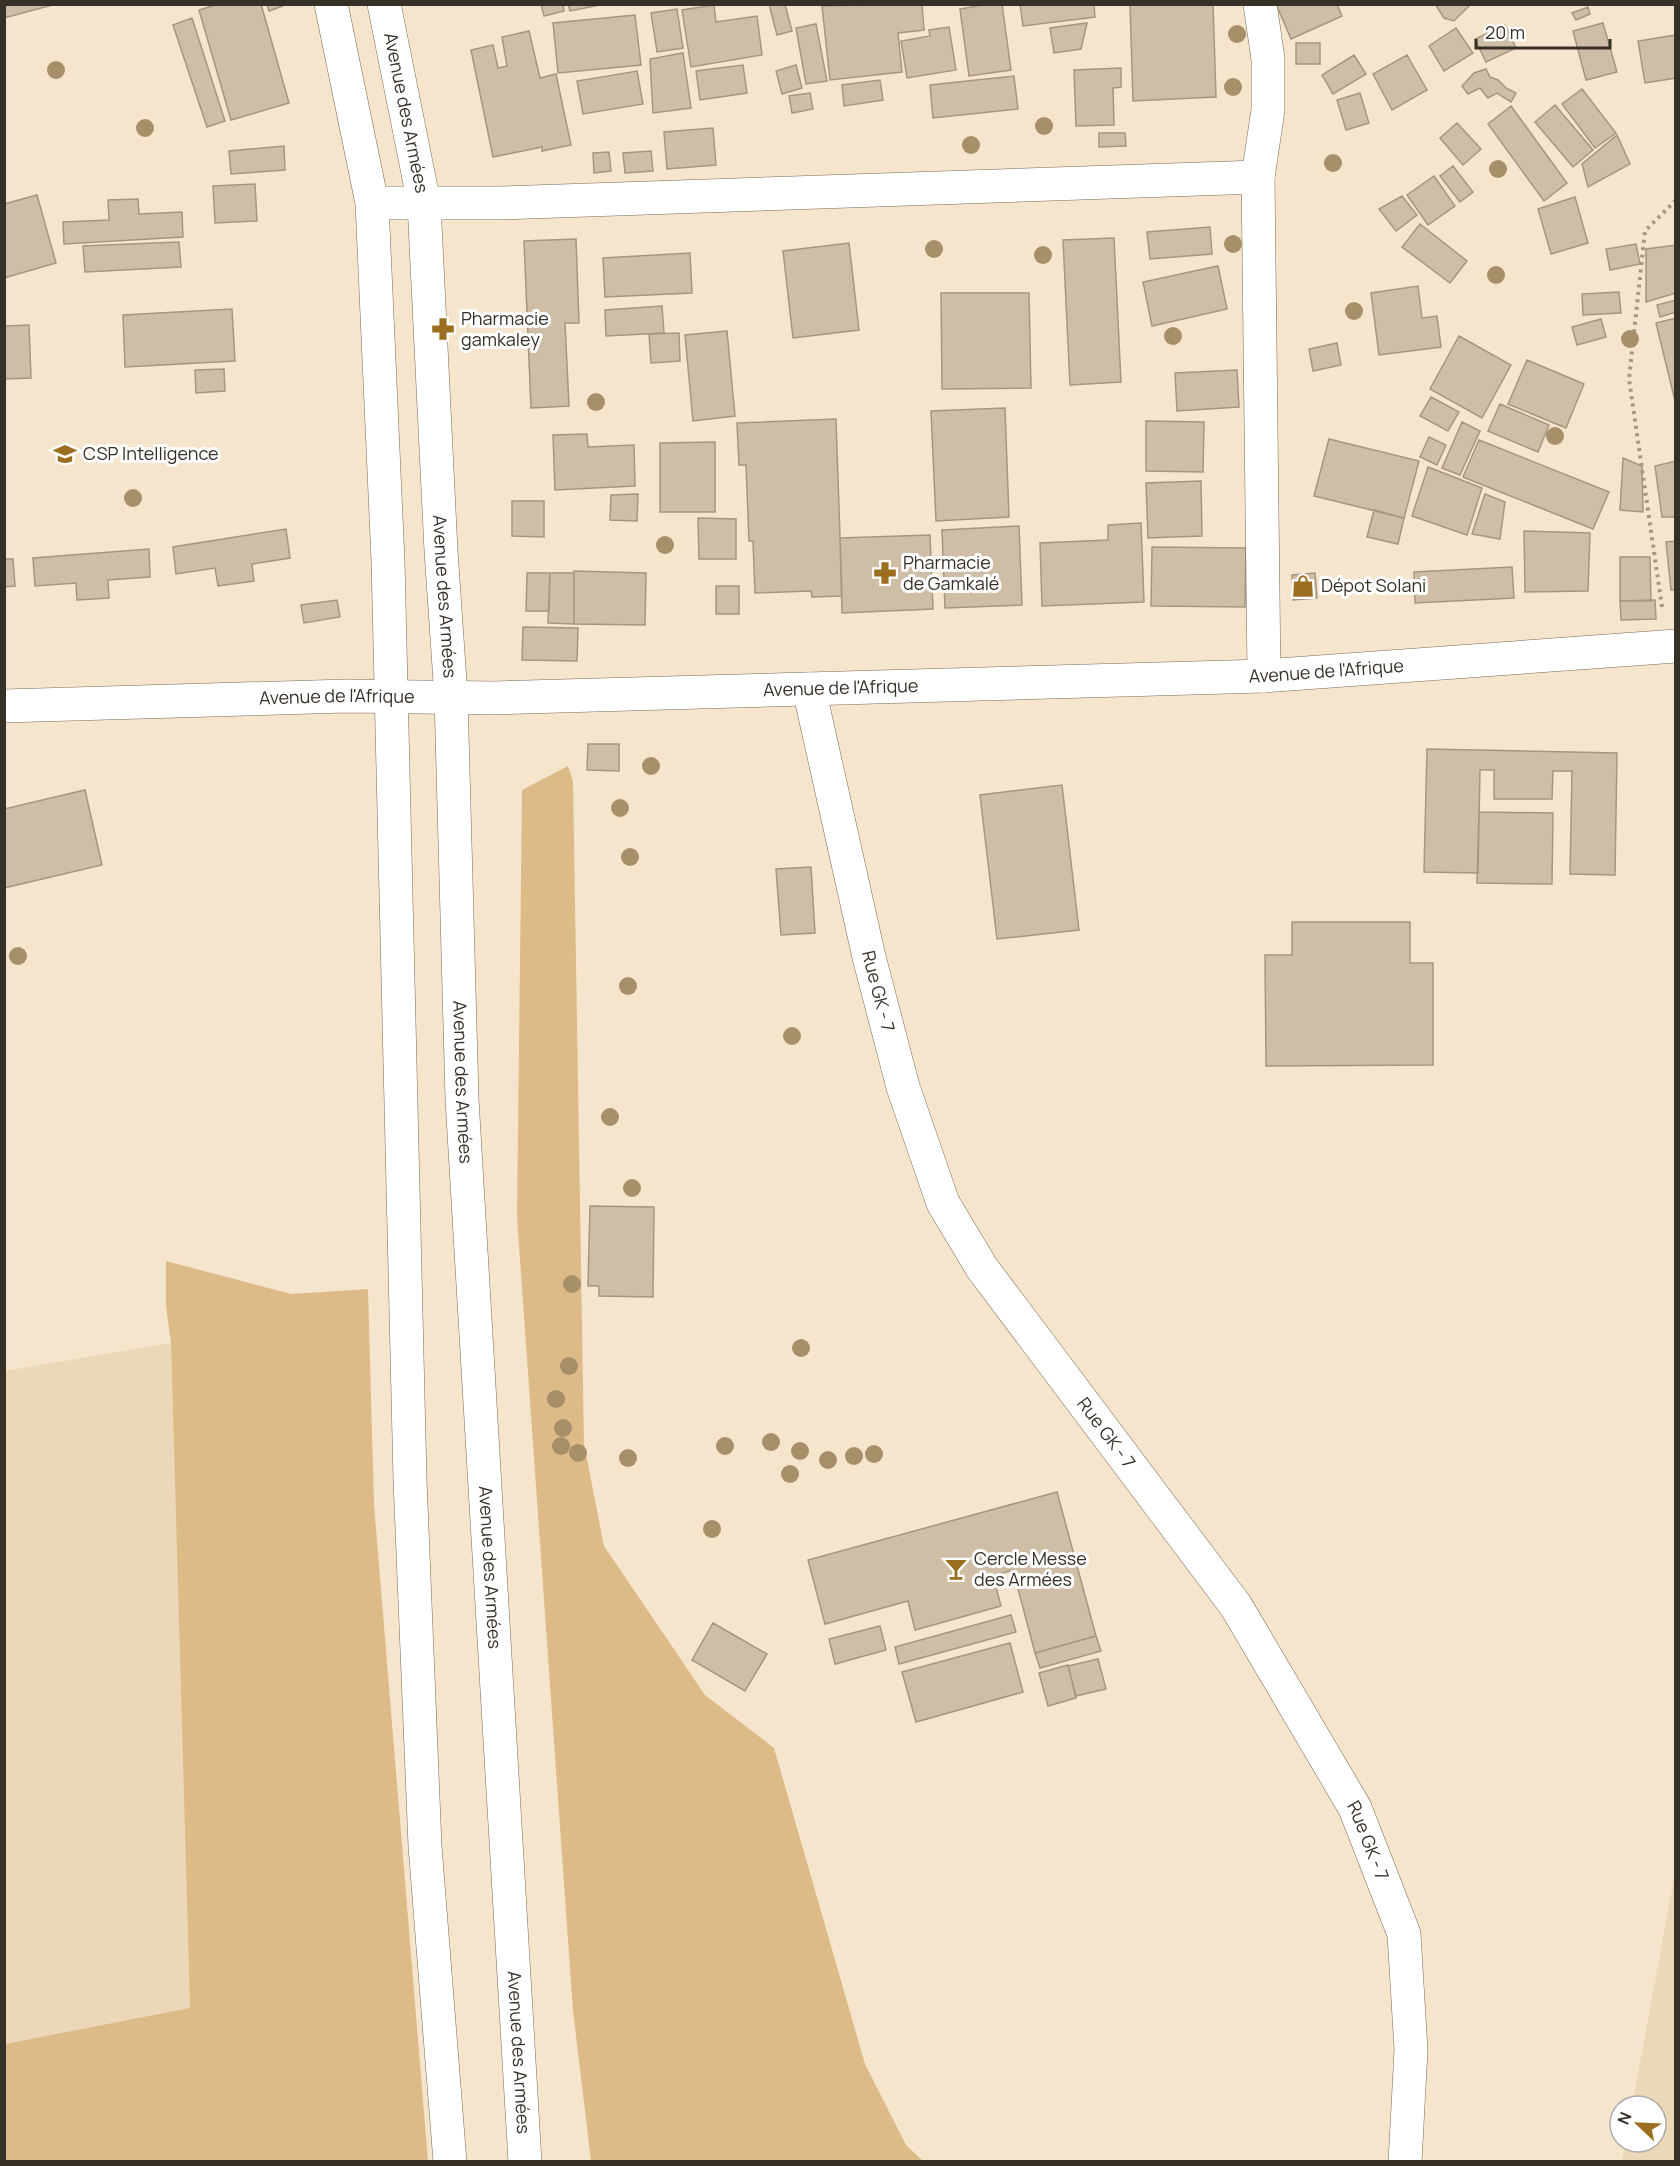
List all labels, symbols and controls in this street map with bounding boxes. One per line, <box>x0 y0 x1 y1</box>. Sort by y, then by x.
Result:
scale bar <box>1476 12 1610 50</box>
text: 20 m <box>1485 20 1525 44</box>
street label: Avenue des Armées <box>379 30 435 195</box>
place label: Pharmacie gamkaley <box>461 306 549 351</box>
pharmacy icon: Pharmacie gamkaley <box>430 316 456 342</box>
school or university icon: CSP Intelligence <box>52 441 78 467</box>
place label: CSP Intelligence <box>83 441 219 465</box>
street label: Avenue des Armées <box>428 514 463 679</box>
place label: Pharmacie de Gamkalé <box>903 550 999 595</box>
pharmacy icon: Pharmacie de Gamkalé <box>872 560 898 586</box>
shop icon: Dépot Solani <box>1290 573 1316 599</box>
place label: Dépot Solani <box>1321 573 1426 597</box>
street label: Avenue de l'Afrique <box>1248 653 1405 687</box>
street label: Avenue de l'Afrique <box>763 673 919 701</box>
street label: Avenue de l'Afrique <box>259 683 415 710</box>
street label: Rue GK - 7 <box>857 948 901 1034</box>
street label: Avenue des Armées <box>448 1000 479 1164</box>
street label: Rue GK - 7 <box>1072 1392 1141 1473</box>
street label: Avenue des Armées <box>474 1485 508 1649</box>
place label: Cercle Messe des Armées <box>974 1546 1087 1591</box>
bar icon: Cercle Messe des Armées <box>943 1556 969 1582</box>
street label: Rue GK - 7 <box>1342 1796 1395 1884</box>
street label: Avenue des Armées <box>503 1970 536 2135</box>
north arrow <box>1608 2094 1668 2154</box>
text: N <box>1612 2109 1637 2128</box>

